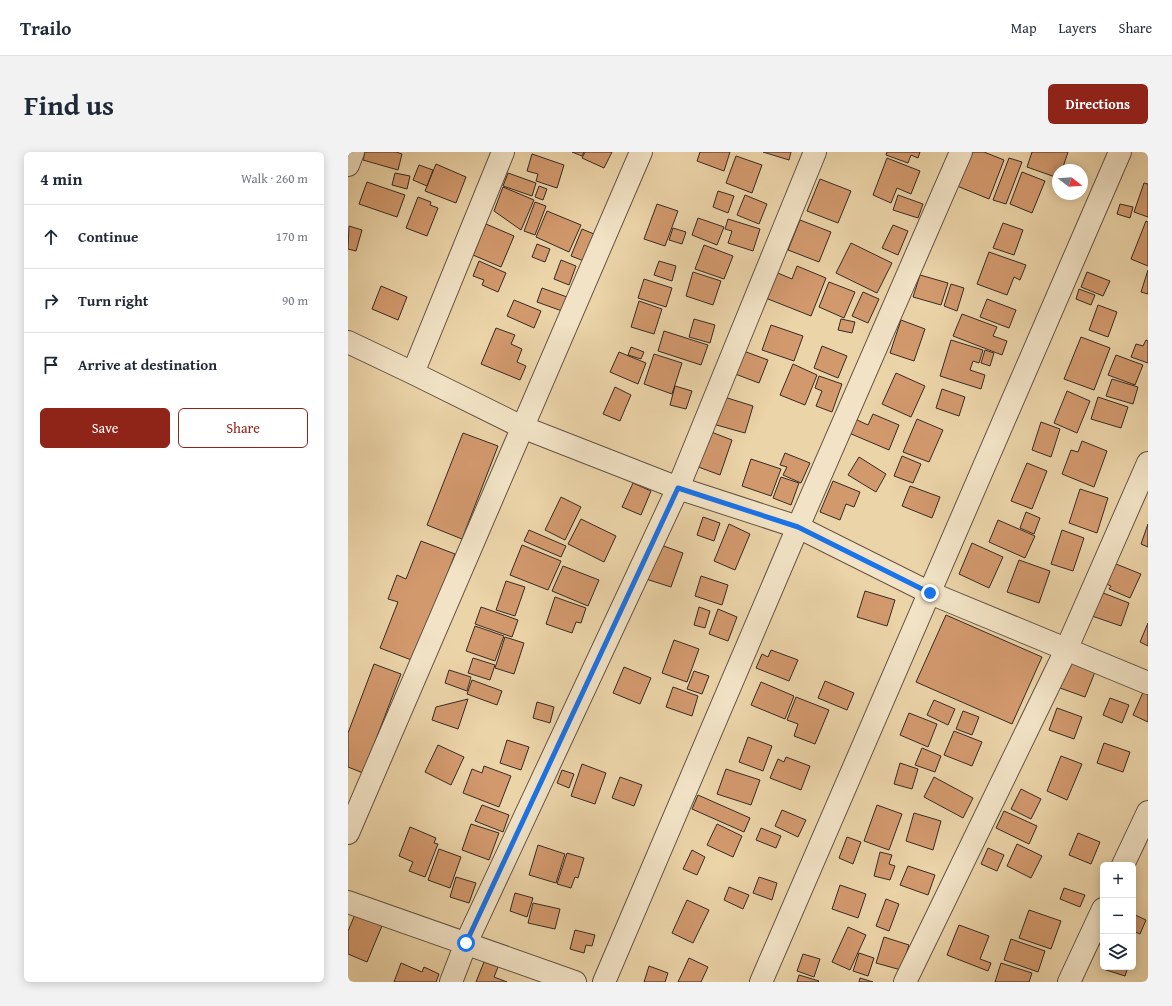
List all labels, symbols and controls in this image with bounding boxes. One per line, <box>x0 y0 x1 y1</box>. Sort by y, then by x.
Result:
text: Trailo <box>20 14 71 42</box>
text: Map <box>1011 18 1037 38</box>
text: Layers <box>1059 18 1097 38</box>
text: Share <box>1119 18 1152 38</box>
text: Find us <box>24 84 114 125</box>
button: Directions <box>1048 84 1148 124</box>
north arrow <box>1052 164 1088 200</box>
text: 4 min <box>40 166 82 191</box>
text: Walk · 260 m <box>241 169 308 188</box>
icon: ahead <box>40 226 62 248</box>
text: Continue <box>78 226 139 247</box>
text: 170 m <box>276 227 308 246</box>
icon: right <box>40 290 62 312</box>
text: Turn right <box>78 290 149 311</box>
text: 90 m <box>282 291 308 310</box>
icon: arrive <box>40 354 62 376</box>
text: Arrive at destination <box>78 354 217 375</box>
button: Save <box>40 408 170 448</box>
button: Share <box>178 408 308 448</box>
route end <box>921 584 939 602</box>
map controls <box>1100 862 1136 970</box>
button: + <box>1100 862 1136 898</box>
button: − <box>1100 898 1136 934</box>
route start <box>457 934 475 952</box>
button: layers <box>1100 934 1136 970</box>

